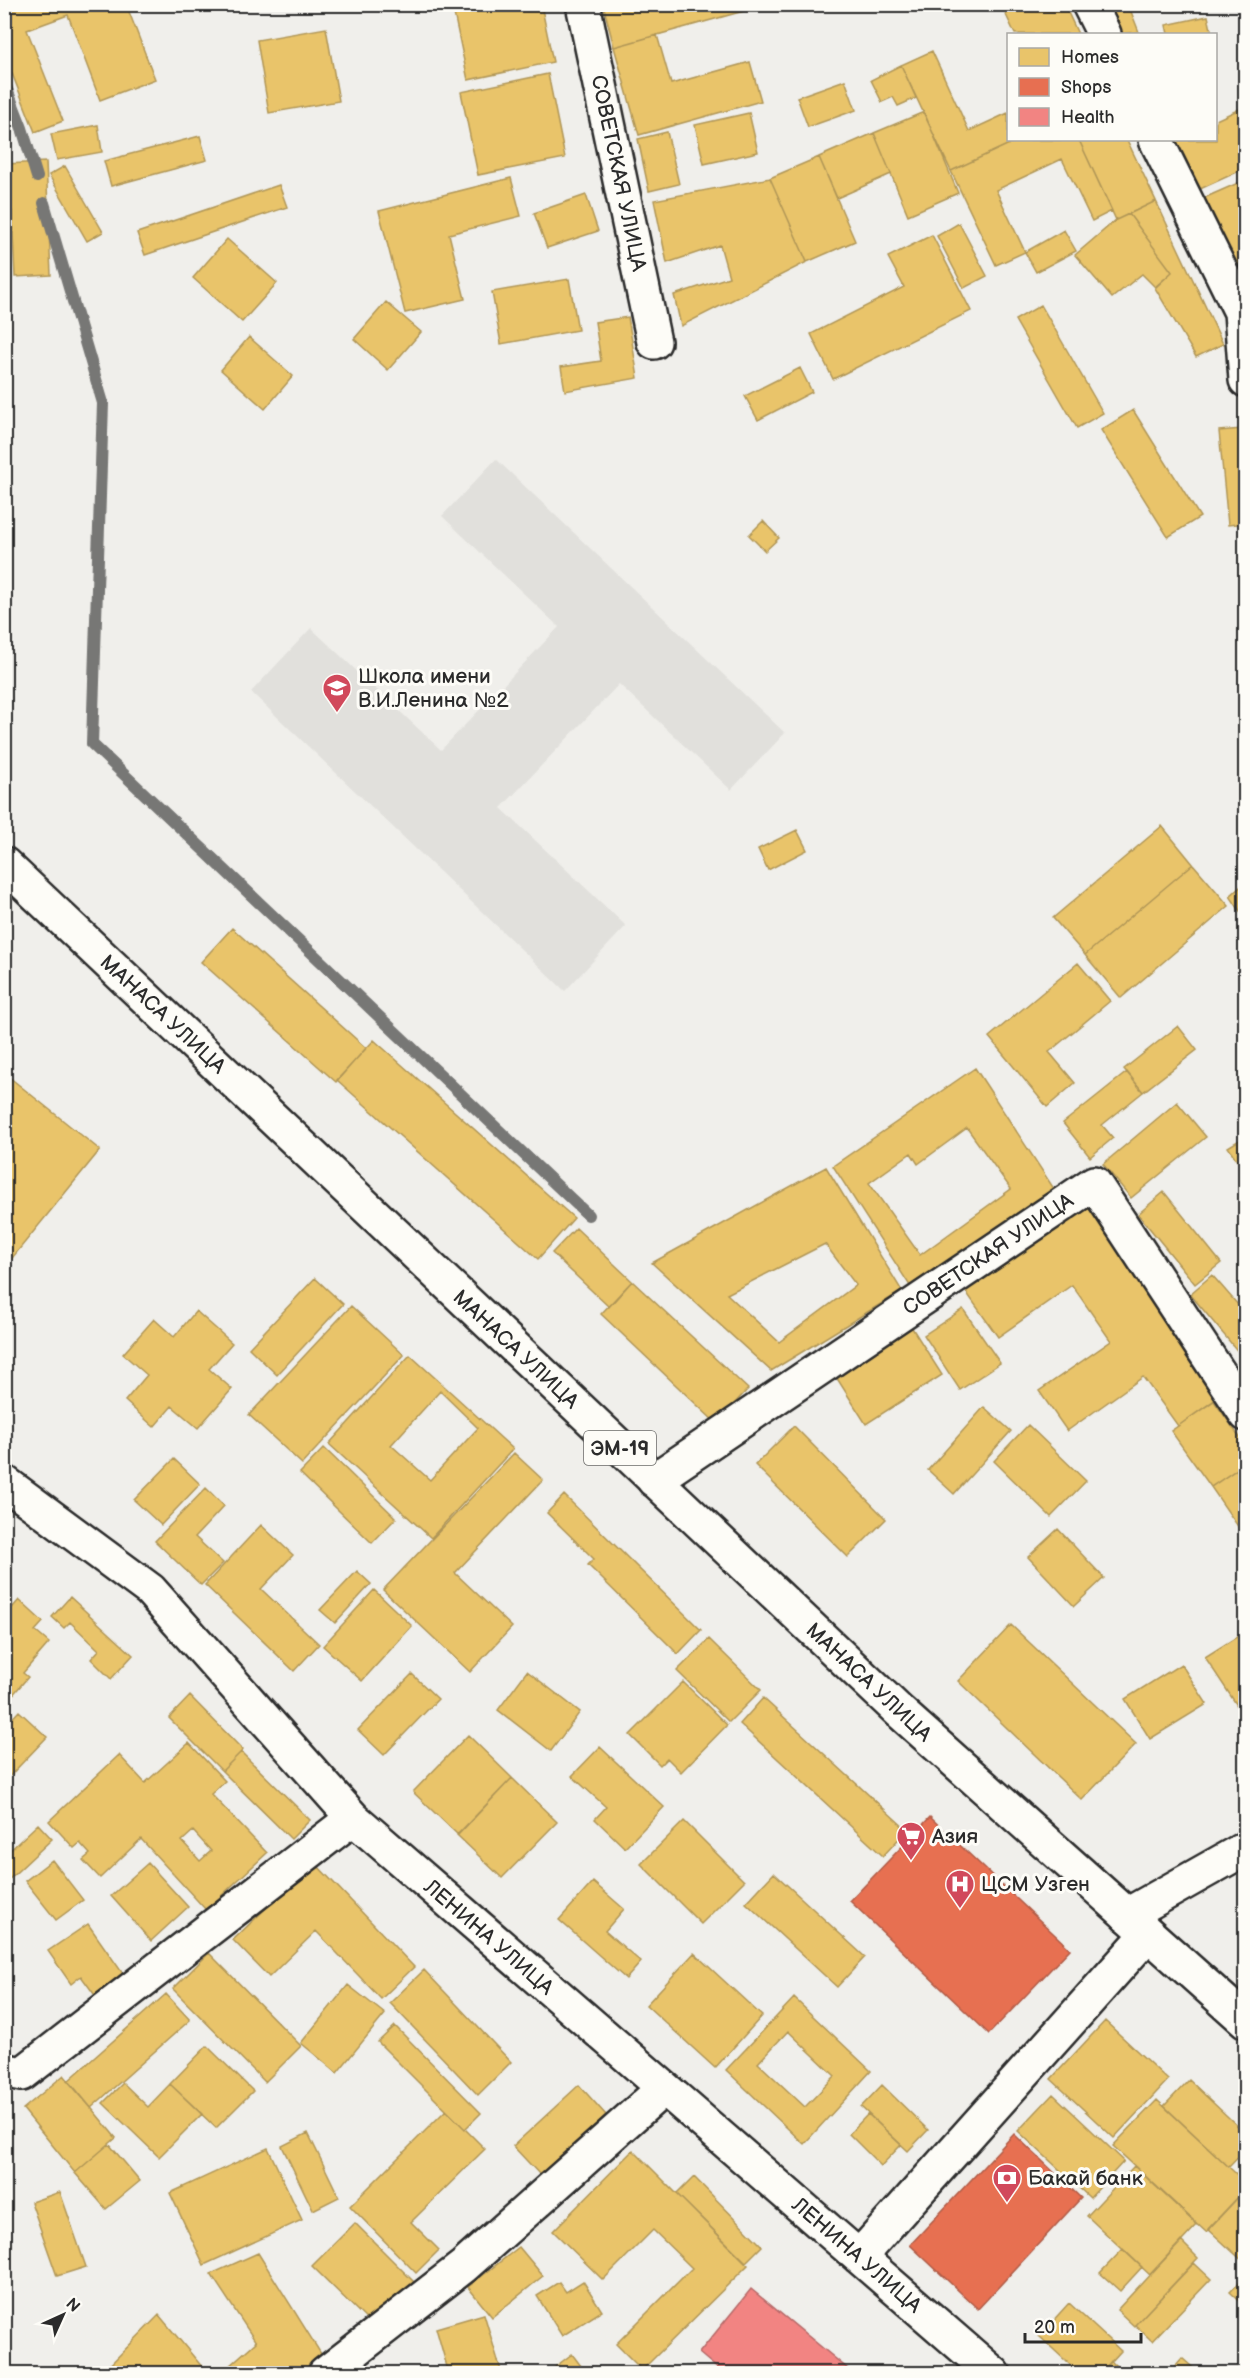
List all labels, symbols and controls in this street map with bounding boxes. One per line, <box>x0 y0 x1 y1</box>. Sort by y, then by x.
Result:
legend <box>1007 33 1217 141</box>
text: Homes <box>1061 47 1119 68</box>
street label: СОВЕТСКАЯ УЛИЦА <box>586 73 652 274</box>
text: Shops <box>1061 77 1112 98</box>
text: Health <box>1061 107 1115 128</box>
place label: Школа имени В.И.Ленина №2 <box>358 664 509 713</box>
school or university icon: Школа имени В.И.Ленина №2 <box>321 672 353 714</box>
street label: МАНАСА УЛИЦА <box>95 950 231 1079</box>
street label: СОВЕТСКАЯ УЛИЦА <box>898 1188 1078 1321</box>
street label: МАНАСА УЛИЦА <box>448 1285 584 1414</box>
road number: ЭМ-19 <box>584 1431 656 1465</box>
street label: МАНАСА УЛИЦА <box>801 1618 937 1747</box>
supermarket icon: Азия <box>895 1820 927 1862</box>
place label: Азия <box>931 1824 978 1849</box>
hospital icon: ЦСМ Узген <box>944 1868 976 1910</box>
place label: ЦСМ Узген <box>981 1872 1090 1897</box>
street label: ЛЕНИНА УЛИЦА <box>418 1874 559 2001</box>
bank icon: Бакай банк <box>991 2162 1023 2204</box>
place label: Бакай банк <box>1028 2166 1143 2191</box>
street label: ЛЕНИНА УЛИЦА <box>786 2192 927 2319</box>
north arrow <box>33 2285 93 2345</box>
text: N <box>62 2294 84 2316</box>
scale bar <box>1025 2306 1140 2344</box>
text: 20 m <box>1034 2317 1075 2338</box>

